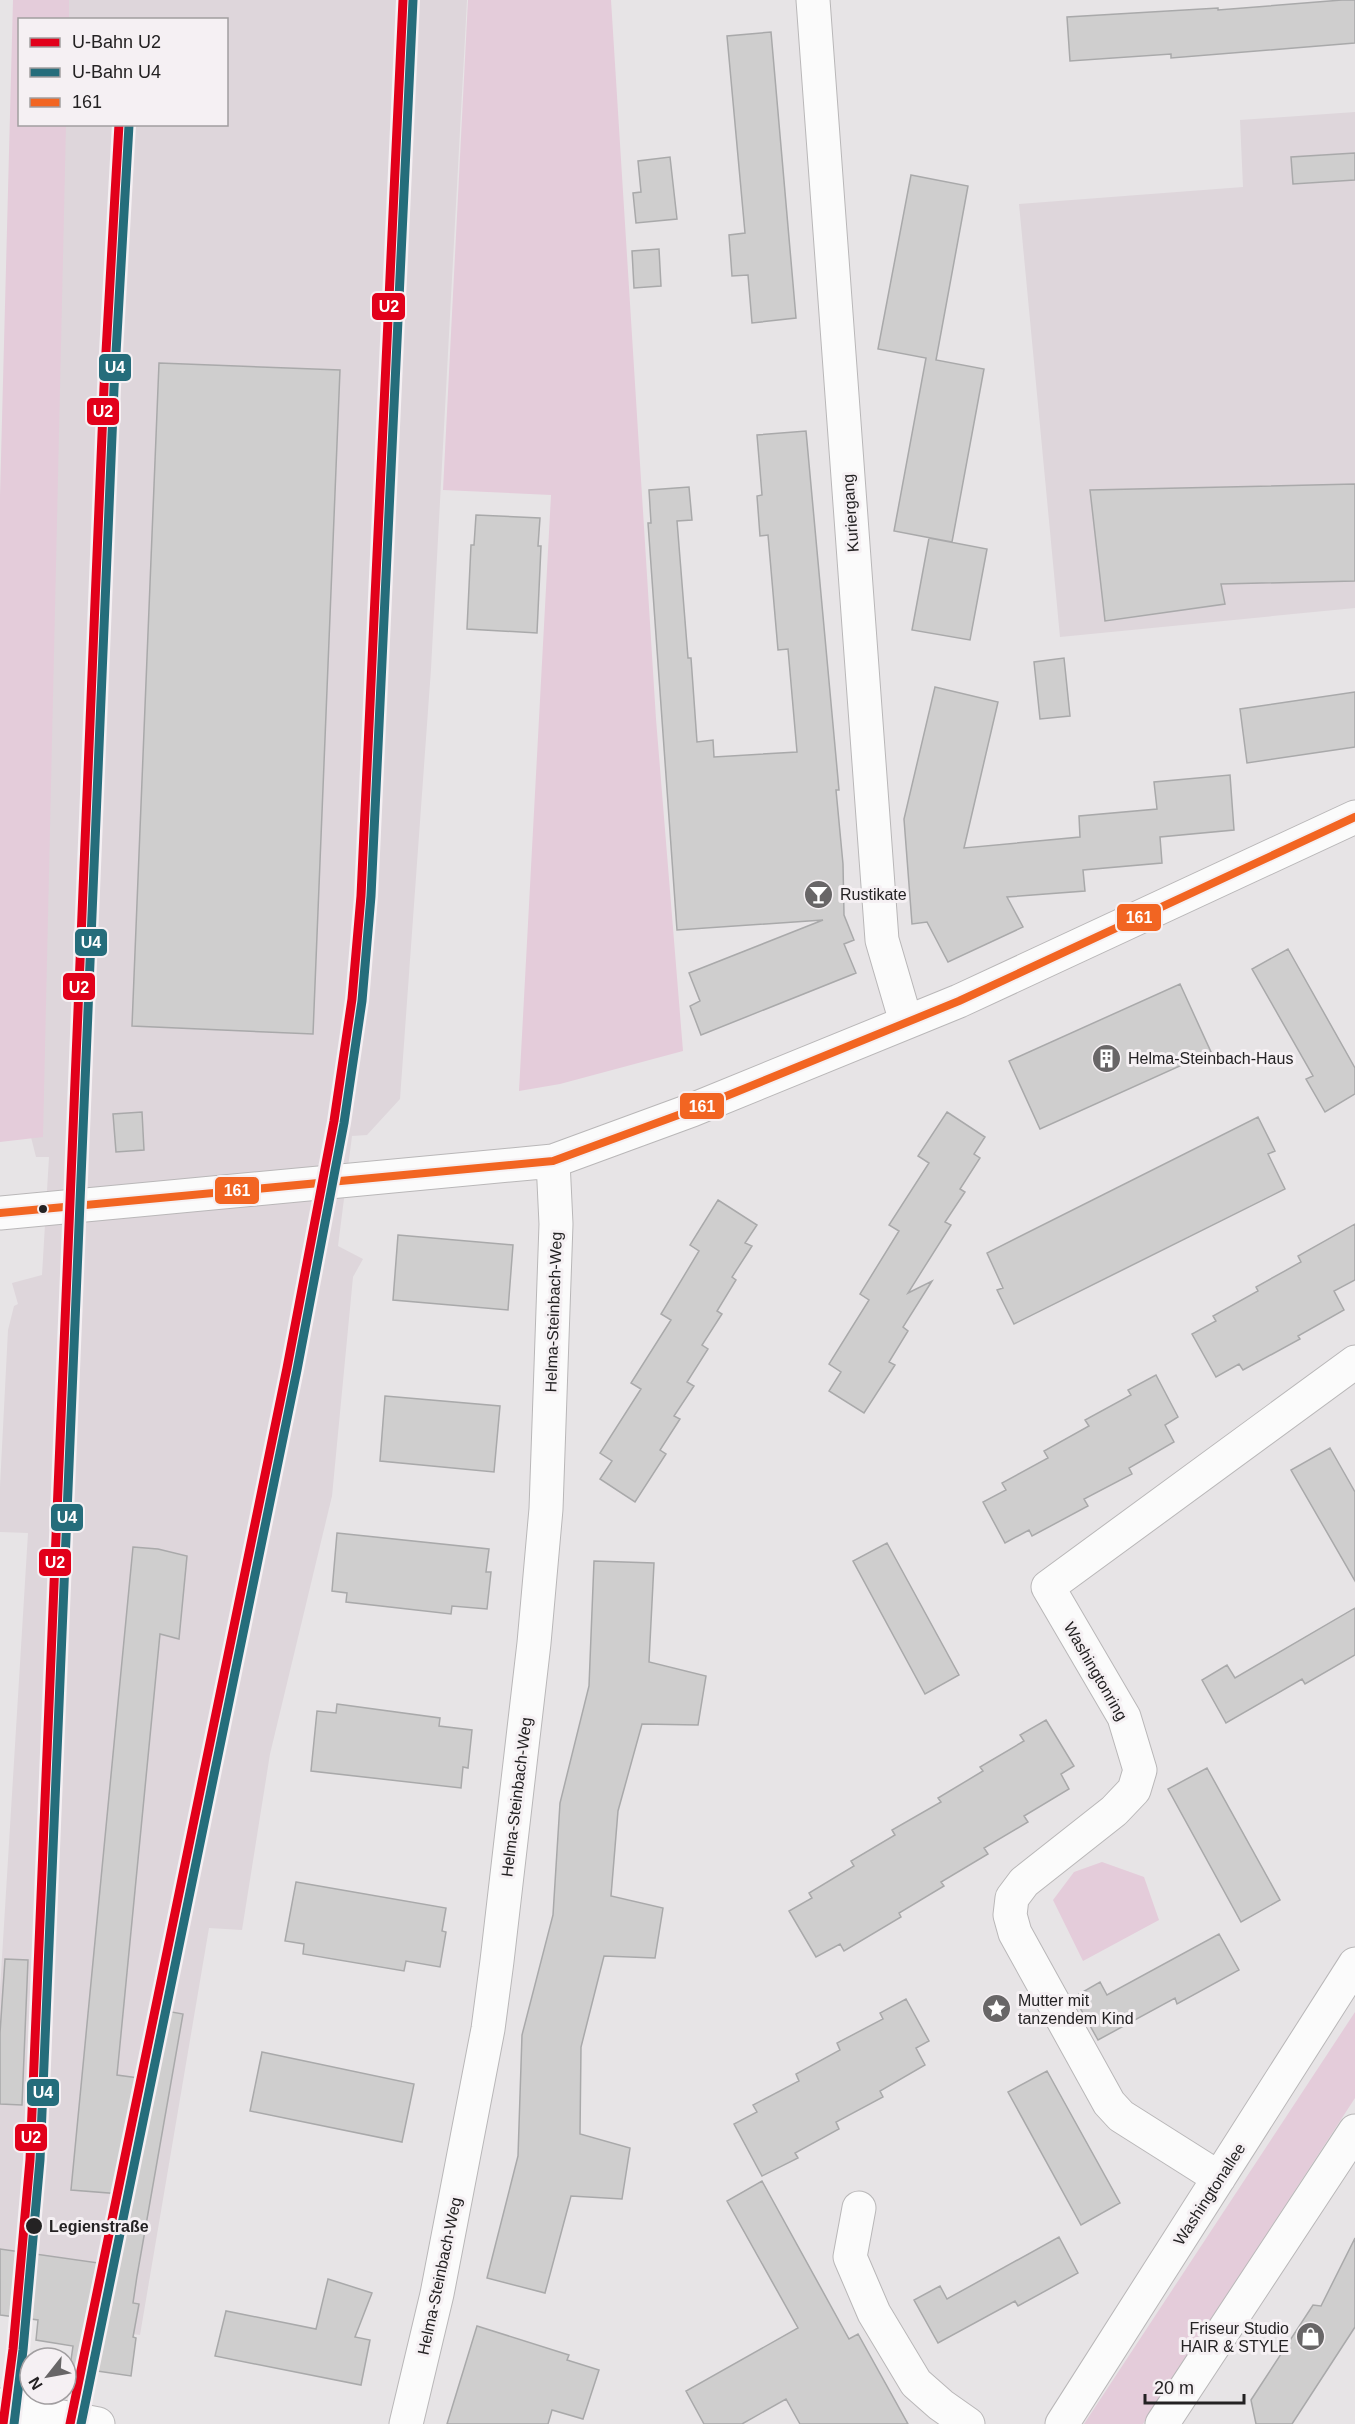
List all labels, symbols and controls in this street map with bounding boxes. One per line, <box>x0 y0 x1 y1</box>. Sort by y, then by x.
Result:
legend <box>18 18 228 126</box>
text: U-Bahn U2 <box>72 32 161 52</box>
text: U-Bahn U4 <box>72 62 161 82</box>
text: 161 <box>72 92 102 112</box>
line badge: U2 <box>371 292 406 321</box>
text: U2 <box>379 298 399 315</box>
line badge: U4 <box>98 353 132 382</box>
text: U4 <box>105 359 125 376</box>
line badge: U2 <box>86 397 120 426</box>
text: U2 <box>93 403 113 420</box>
street label: Kuriergang <box>839 473 862 553</box>
bar icon: Rustikate <box>803 878 835 910</box>
place label: Rustikate <box>840 886 907 903</box>
line badge: 161 <box>1116 903 1162 932</box>
text: 161 <box>1126 909 1152 926</box>
line badge: U4 <box>74 928 108 957</box>
text: U4 <box>81 934 101 951</box>
line badge: U2 <box>62 972 96 1001</box>
text: U2 <box>69 979 89 996</box>
building icon: Helma-Steinbach-Haus <box>1091 1042 1123 1074</box>
place label: Helma-Steinbach-Haus <box>1128 1050 1293 1067</box>
line badge: 161 <box>679 1092 725 1120</box>
text: 161 <box>689 1098 715 1115</box>
line badge: 161 <box>214 1176 260 1205</box>
text: 161 <box>224 1182 250 1199</box>
unlabelled marker <box>37 1203 49 1215</box>
street label: Helma-Steinbach-Weg <box>542 1231 565 1393</box>
line badge: U4 <box>50 1503 84 1532</box>
text: U4 <box>57 1509 77 1526</box>
line badge: U2 <box>38 1548 72 1577</box>
text: U2 <box>45 1554 65 1571</box>
street label: Washingtonring <box>1061 1619 1131 1723</box>
street label: Helma-Steinbach-Weg <box>498 1716 535 1878</box>
place label: Mutter mit tanzendem Kind <box>1018 1992 1134 2027</box>
place icon: Mutter mit tanzendem Kind <box>981 1993 1013 2025</box>
line badge: U4 <box>26 2078 60 2107</box>
text: U4 <box>33 2084 53 2101</box>
line badge: U2 <box>14 2123 48 2152</box>
text: U2 <box>21 2129 41 2146</box>
street label: Washingtonallee <box>1170 2140 1249 2248</box>
street label: Helma-Steinbach-Weg <box>414 2196 465 2356</box>
marker: Legienstraße <box>24 2216 44 2236</box>
place label: Legienstraße <box>49 2218 149 2235</box>
place label: Friseur Studio HAIR & STYLE <box>1181 2320 1289 2355</box>
shop icon: Friseur Studio HAIR & STYLE <box>1294 2321 1326 2353</box>
north arrow <box>18 2346 78 2406</box>
scale bar <box>1145 2367 1244 2405</box>
text: N <box>25 2374 46 2393</box>
text: 20 m <box>1154 2378 1194 2398</box>

